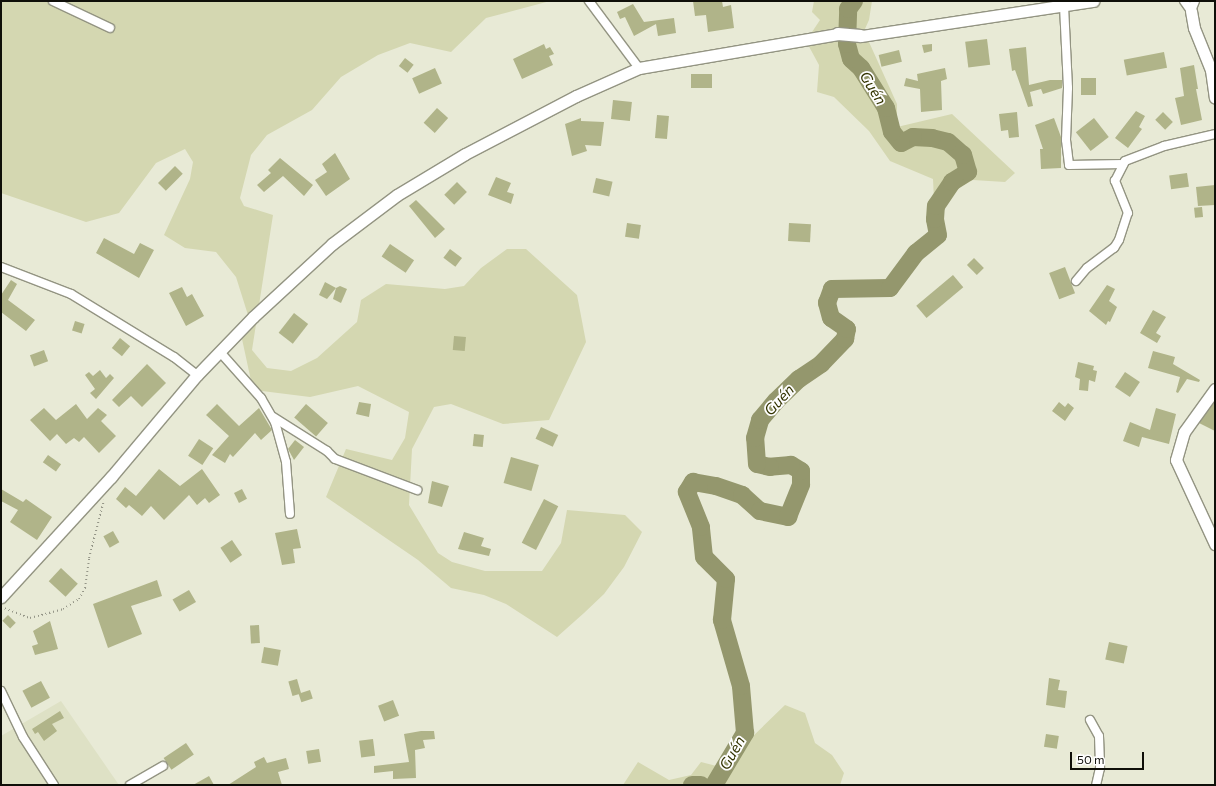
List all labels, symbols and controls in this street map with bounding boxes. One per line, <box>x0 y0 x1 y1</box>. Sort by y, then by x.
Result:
water label: Guén <box>856 68 890 108</box>
water label: Guén <box>760 381 798 419</box>
water label: Guén <box>715 733 749 773</box>
scale bar <box>1072 744 1146 770</box>
text: 50 m <box>1077 752 1105 766</box>

